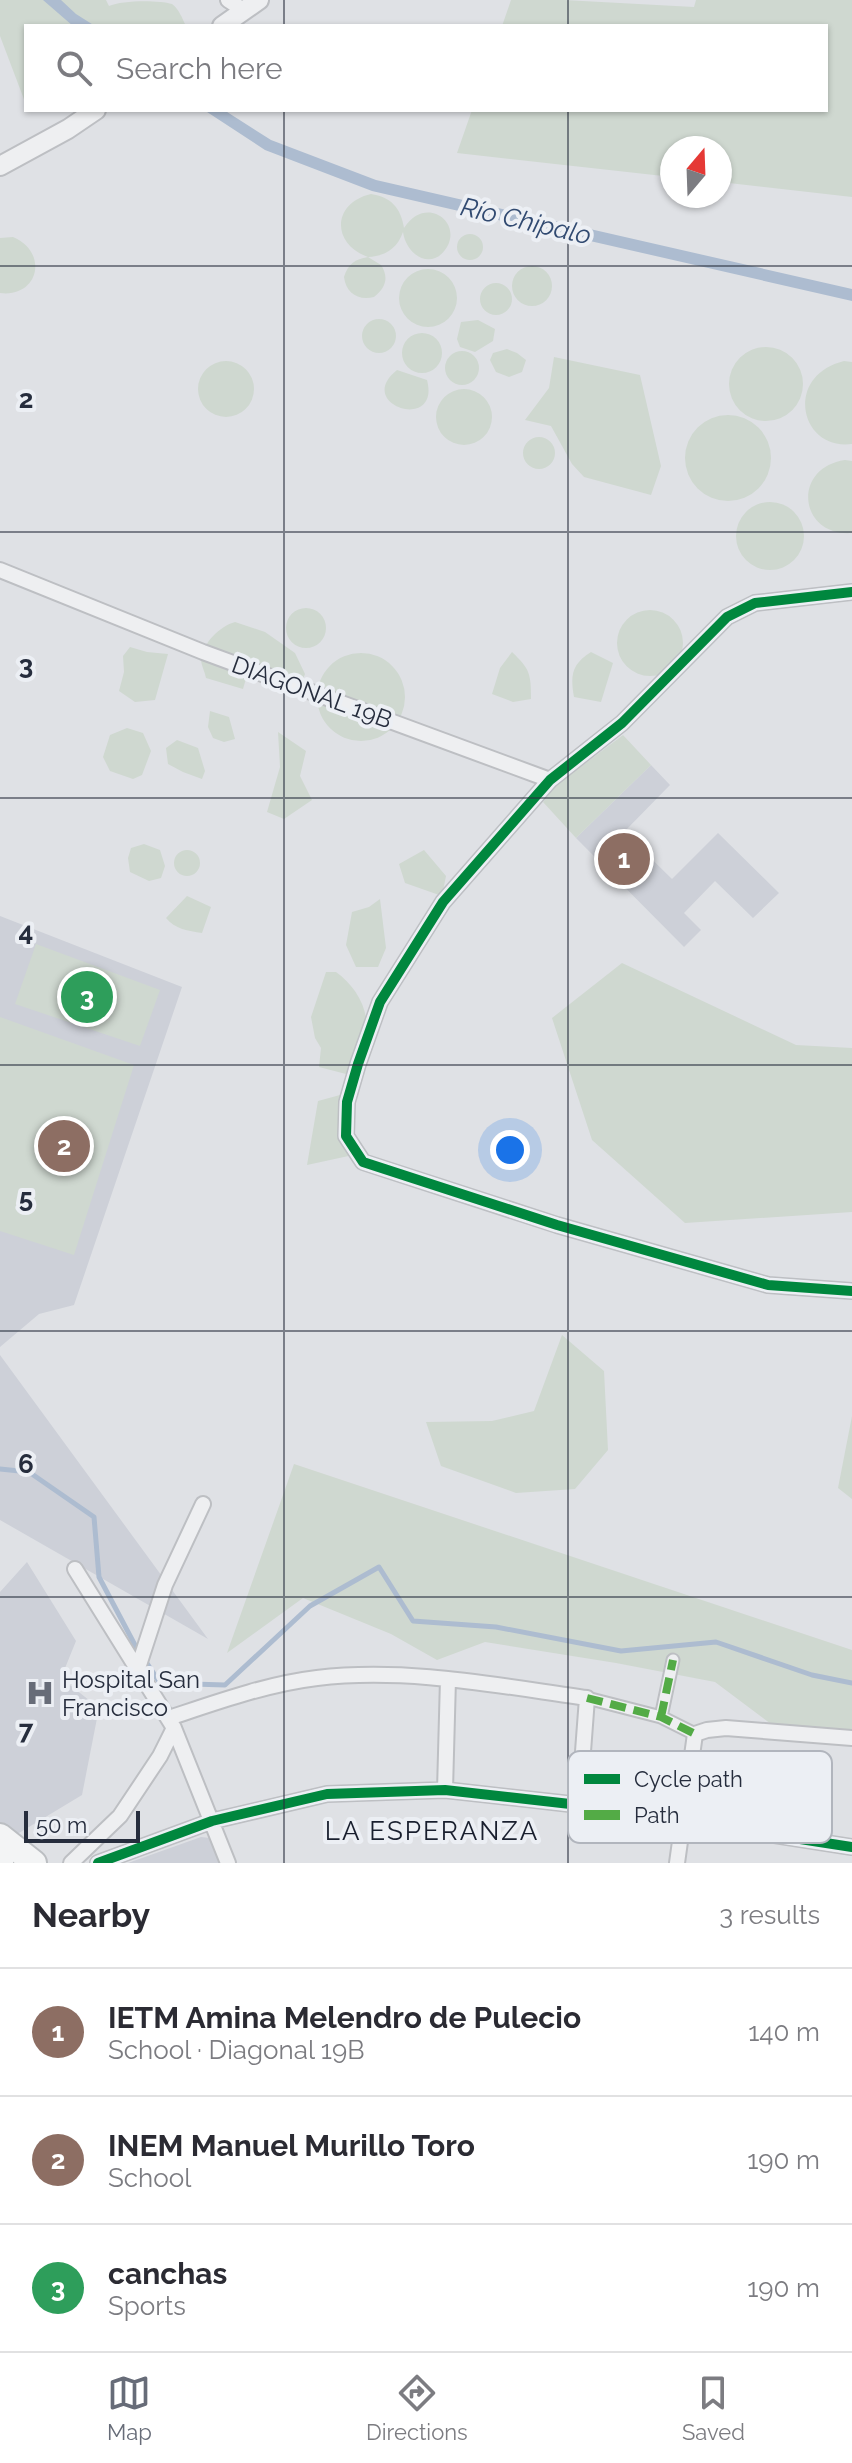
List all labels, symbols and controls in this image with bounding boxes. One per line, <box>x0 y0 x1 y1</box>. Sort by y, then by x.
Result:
search box <box>24 24 828 112</box>
icon: search <box>52 46 96 90</box>
text: Search here <box>116 51 283 86</box>
north arrow <box>660 136 732 208</box>
water label: Río Chipalo <box>458 191 594 251</box>
text: 2 <box>19 384 33 414</box>
text: 3 <box>19 650 33 680</box>
street label: DIAGONAL 19B <box>228 650 396 734</box>
pin: 1 <box>598 829 650 889</box>
text: 4 <box>19 917 33 947</box>
pin: 3 <box>61 967 113 1027</box>
pin: 2 <box>38 1116 90 1176</box>
your location <box>490 1130 530 1170</box>
text: 5 <box>19 1183 33 1213</box>
text: 6 <box>18 1449 34 1479</box>
place label: Hospital San Francisco <box>62 1665 200 1722</box>
hospital icon: Hospital San Francisco <box>25 1678 55 1708</box>
text: 7 <box>19 1715 34 1745</box>
legend <box>568 1751 832 1843</box>
text: Cycle path <box>634 1766 743 1792</box>
text: Path <box>634 1802 680 1828</box>
scale bar <box>24 1807 140 1843</box>
text: 50 m <box>36 1812 87 1838</box>
district label: LA ESPERANZA <box>325 1816 539 1846</box>
text: Nearby <box>32 1895 150 1935</box>
text: 3 results <box>719 1900 820 1930</box>
text: IETM Amina Melendro de Pulecio <box>108 2000 581 2035</box>
text: 1 <box>52 2017 64 2047</box>
text: 140 m <box>748 2017 820 2047</box>
text: School · Diagonal 19B <box>108 2035 365 2065</box>
text: INEM Manuel Murillo Toro <box>108 2128 475 2163</box>
text: 2 <box>51 2145 65 2175</box>
text: 190 m <box>747 2145 820 2175</box>
text: School <box>108 2163 191 2193</box>
text: canchas <box>108 2256 227 2291</box>
text: 3 <box>51 2273 65 2303</box>
text: 190 m <box>747 2273 820 2303</box>
text: Sports <box>108 2291 186 2321</box>
tab: Map <box>107 2371 152 2445</box>
tab: Directions <box>366 2371 468 2445</box>
tab: Saved <box>682 2371 745 2445</box>

